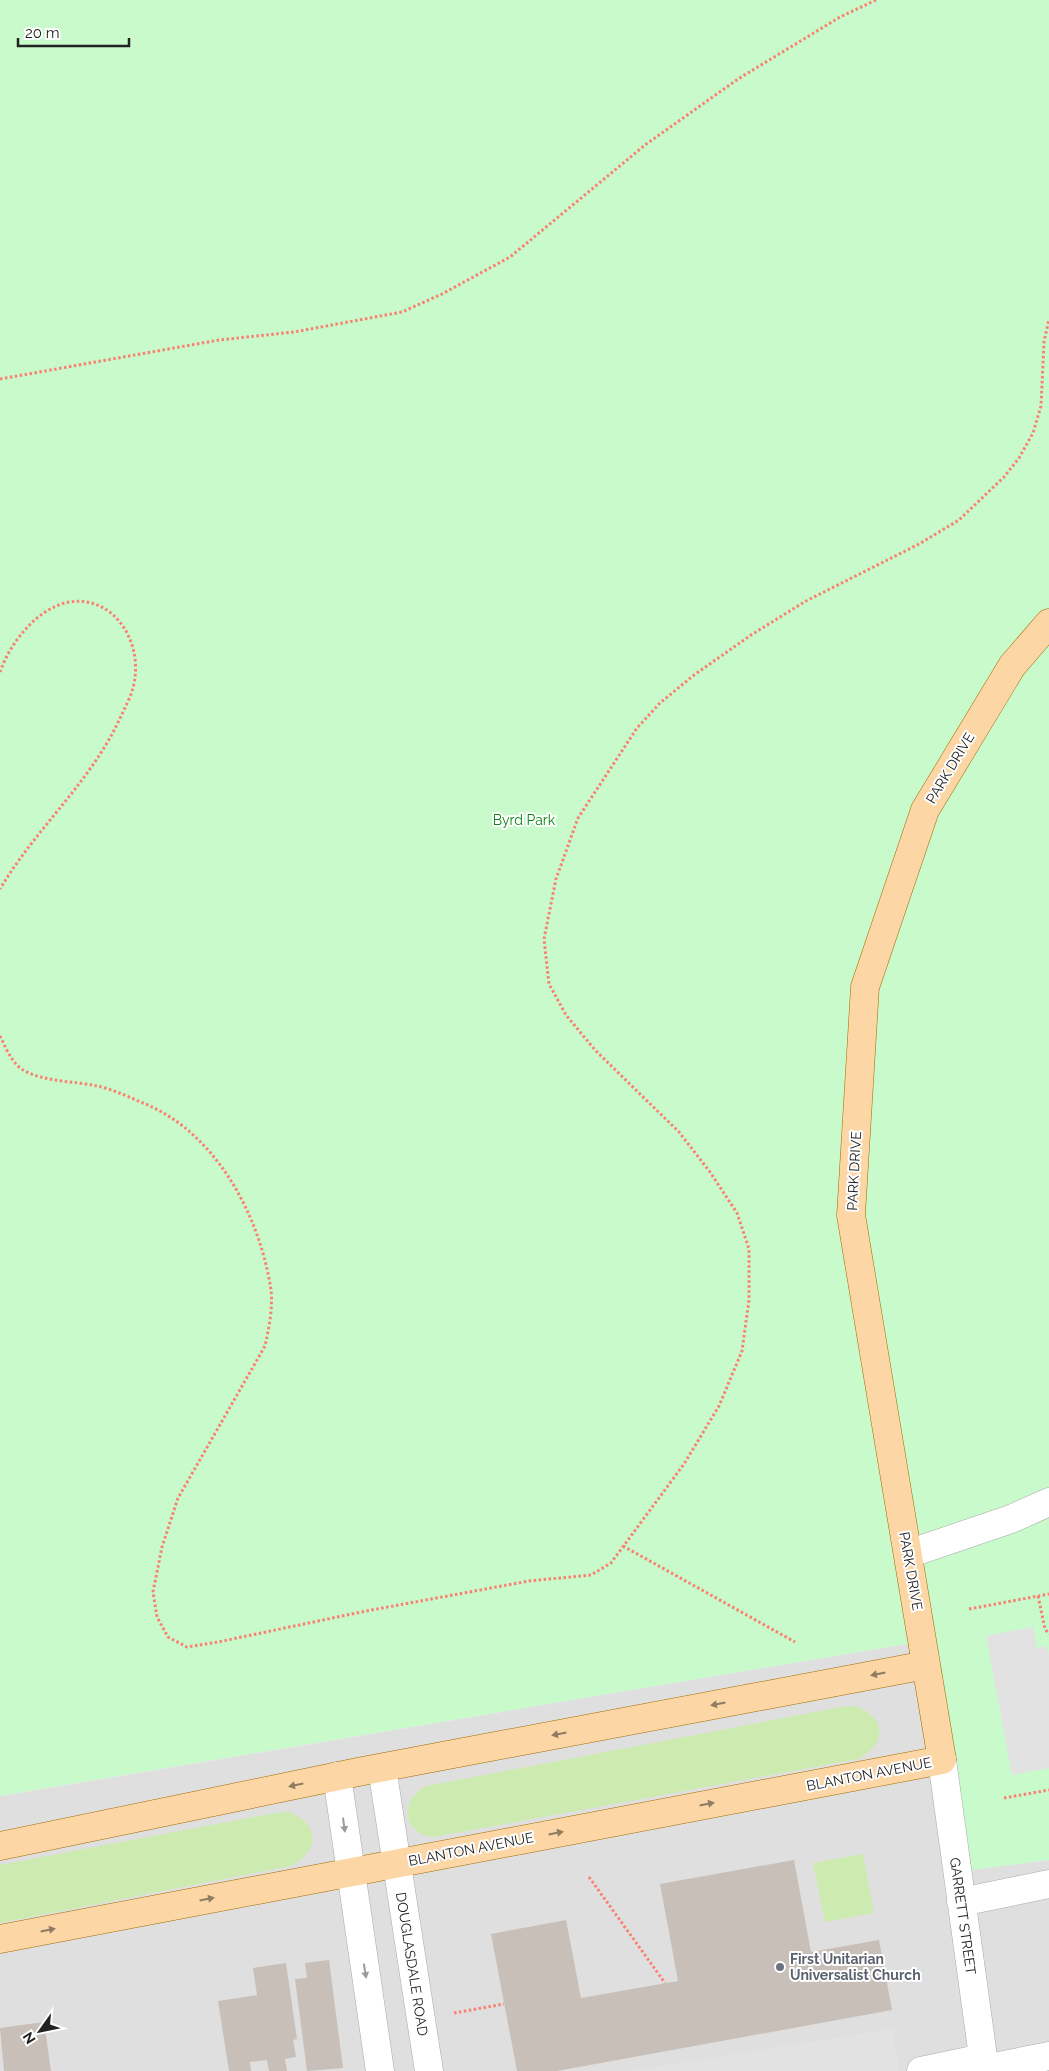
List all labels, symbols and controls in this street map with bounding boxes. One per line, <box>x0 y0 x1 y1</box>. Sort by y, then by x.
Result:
scale bar <box>18 15 129 47</box>
text: 20 m <box>25 24 60 42</box>
street label: PARK DRIVE <box>923 730 977 806</box>
park label: Byrd Park <box>493 812 556 828</box>
street label: PARK DRIVE <box>844 1131 864 1211</box>
street label: PARK DRIVE <box>896 1530 926 1612</box>
one-way arrow <box>871 1670 886 1678</box>
one-way arrow <box>710 1701 726 1709</box>
one-way arrow <box>550 1731 566 1739</box>
street label: BLANTON AVENUE <box>805 1754 933 1794</box>
one-way arrow <box>289 1781 304 1789</box>
one-way arrow <box>700 1800 716 1808</box>
one-way arrow <box>340 1817 348 1833</box>
one-way arrow <box>549 1828 565 1836</box>
street label: BLANTON AVENUE <box>407 1829 535 1869</box>
street label: GARRETT STREET <box>947 1856 979 1976</box>
street label: DOUGLASDALE ROAD <box>393 1891 431 2037</box>
one-way arrow <box>200 1895 215 1903</box>
one-way arrow <box>40 1926 55 1934</box>
place label: First Unitarian Universalist Church <box>790 1951 921 1983</box>
marker: First Unitarian Universalist Church <box>774 1961 786 1973</box>
one-way arrow <box>361 1963 369 1979</box>
north arrow <box>15 2006 65 2056</box>
text: N <box>19 2029 39 2047</box>

